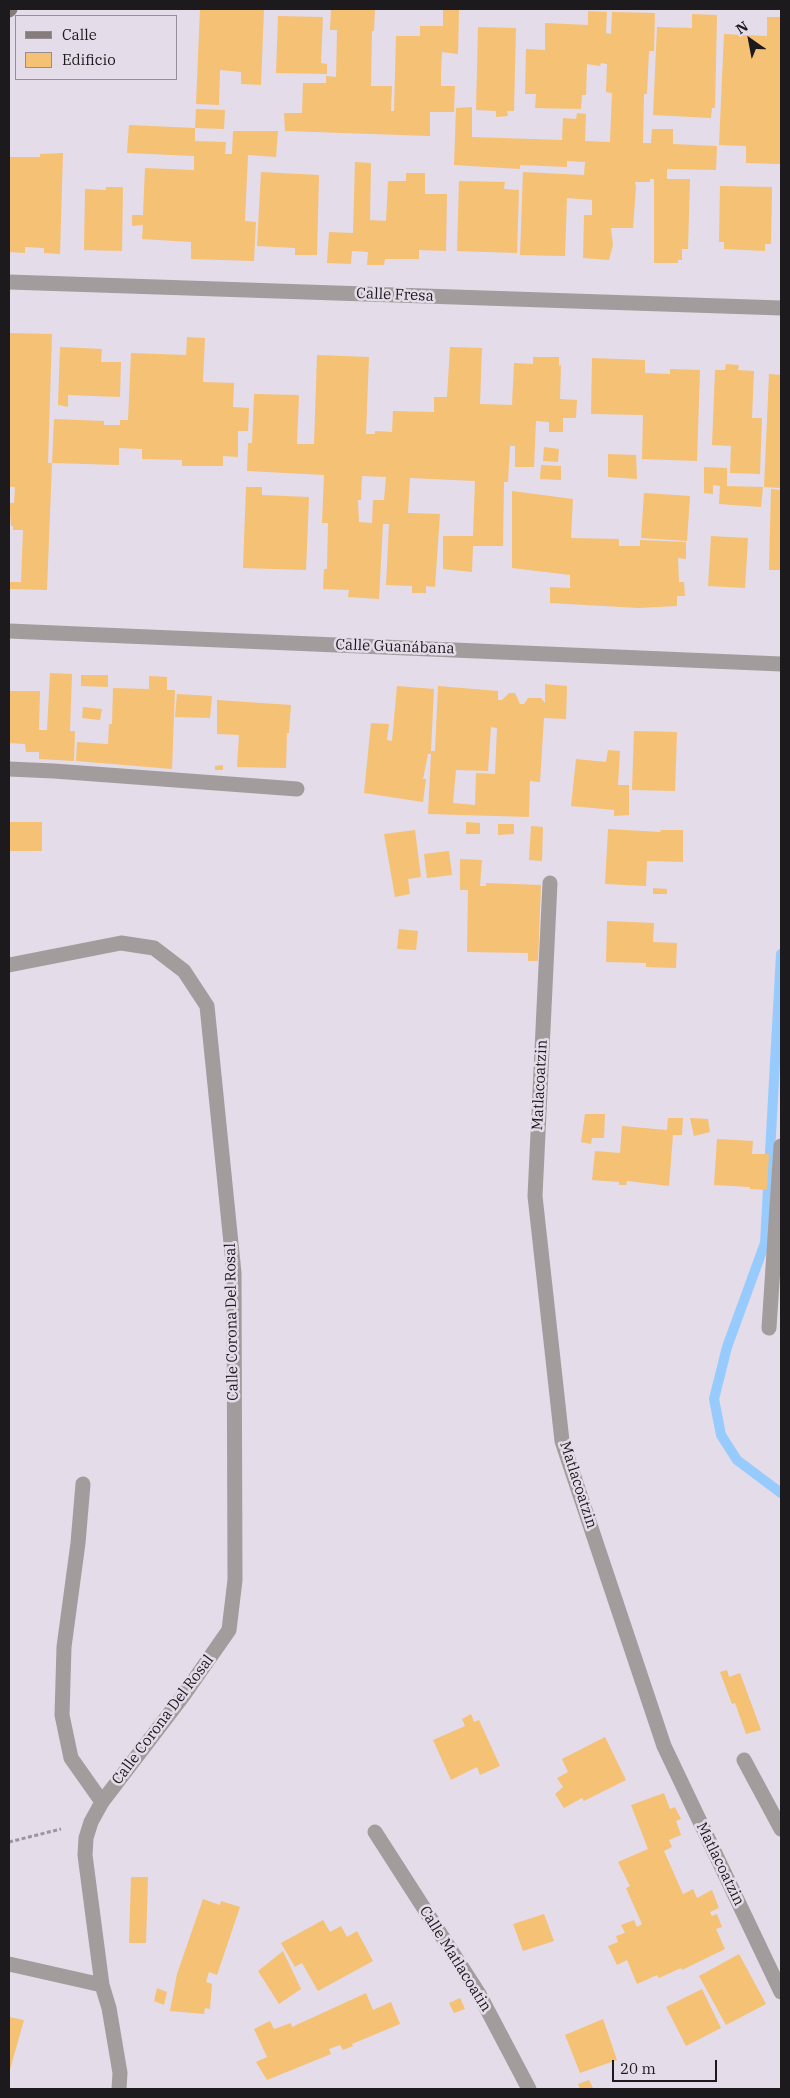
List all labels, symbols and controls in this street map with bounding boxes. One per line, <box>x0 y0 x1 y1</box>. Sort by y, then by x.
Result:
legend <box>15 15 178 80</box>
north arrow <box>725 15 775 65</box>
text: N <box>732 17 751 38</box>
text: Calle <box>62 25 97 44</box>
text: Edificio <box>62 50 116 69</box>
street label: Calle Fresa <box>356 285 434 305</box>
street label: Calle Guanábana <box>335 636 455 658</box>
street label: Matlacoatzin <box>529 1039 551 1131</box>
street label: Calle Corona Del Rosal <box>222 1243 242 1401</box>
street label: Matlacoatzin <box>555 1439 601 1531</box>
street label: Calle Corona Del Rosal <box>108 1652 218 1788</box>
street label: Matlacoatzin <box>692 1819 748 1909</box>
street label: Calle Matlacoatin <box>415 1903 495 2015</box>
scale bar <box>615 2050 720 2082</box>
text: 20 m <box>620 2059 656 2078</box>

